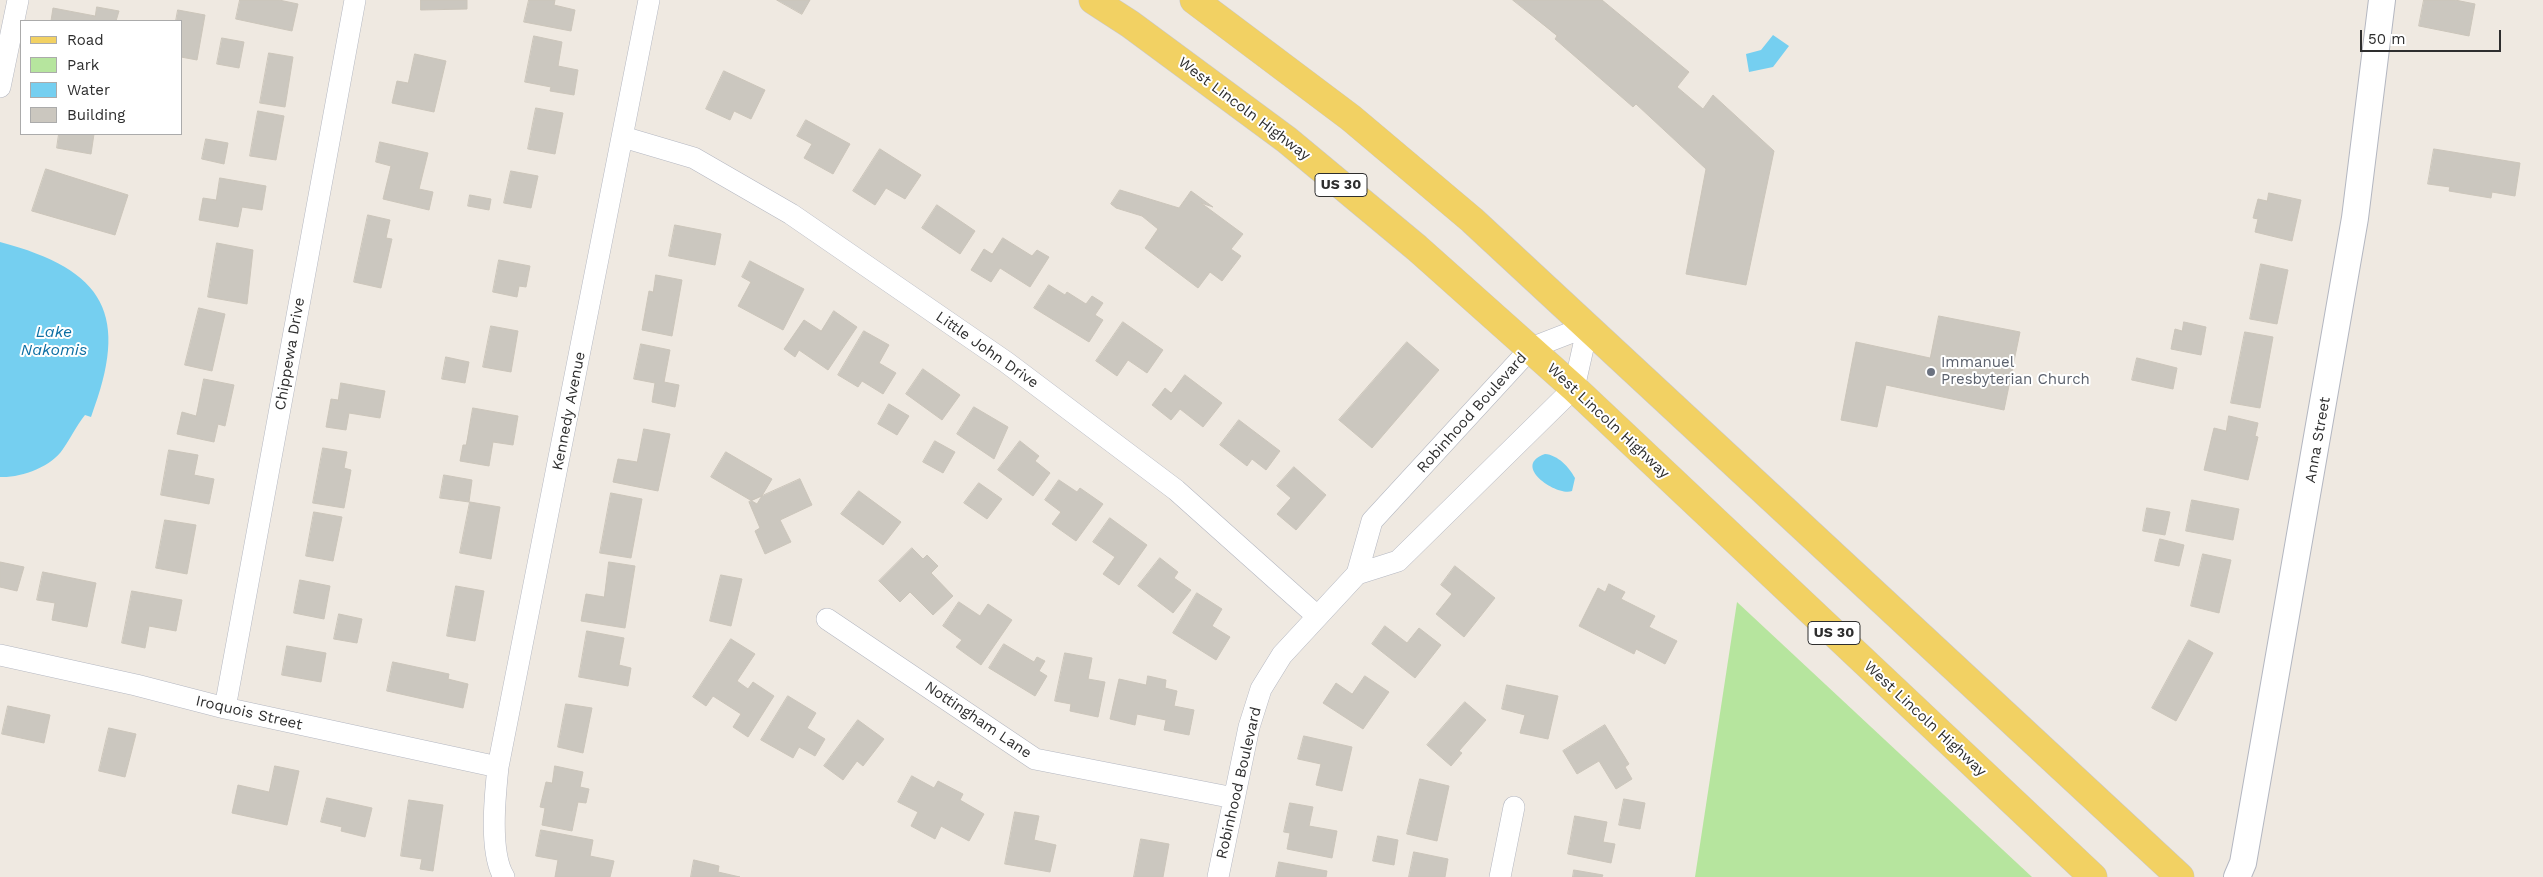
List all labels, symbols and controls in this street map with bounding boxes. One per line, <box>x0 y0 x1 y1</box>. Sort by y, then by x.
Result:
legend <box>20 20 182 135</box>
scale bar <box>2363 20 2504 52</box>
text: 50 m <box>2368 30 2405 48</box>
text: Road <box>67 31 104 49</box>
street label: West Lincoln Highway <box>1174 53 1314 165</box>
text: Park <box>67 56 99 74</box>
text: Water <box>67 81 110 99</box>
text: Building <box>67 106 125 124</box>
road number: US 30 <box>1315 174 1367 196</box>
street label: Chippewa Drive <box>271 296 309 412</box>
street label: Little John Drive <box>932 308 1042 392</box>
water label: Lake Nakomis <box>21 322 87 360</box>
street label: Robinhood Boulevard <box>1413 349 1531 477</box>
street label: Kennedy Avenue <box>549 350 589 472</box>
place label: Immanuel Presbyterian Church <box>1941 354 2090 389</box>
street label: West Lincoln Highway <box>1543 360 1673 482</box>
marker: Immanuel Presbyterian Church <box>1925 366 1937 378</box>
street label: Anna Street <box>2302 395 2334 485</box>
road number: US 30 <box>1808 622 1860 644</box>
street label: West Lincoln Highway <box>1860 658 1990 780</box>
street label: Nottingham Lane <box>921 678 1035 762</box>
street label: Iroquois Street <box>194 692 304 734</box>
street label: Robinhood Boulevard <box>1213 705 1265 861</box>

